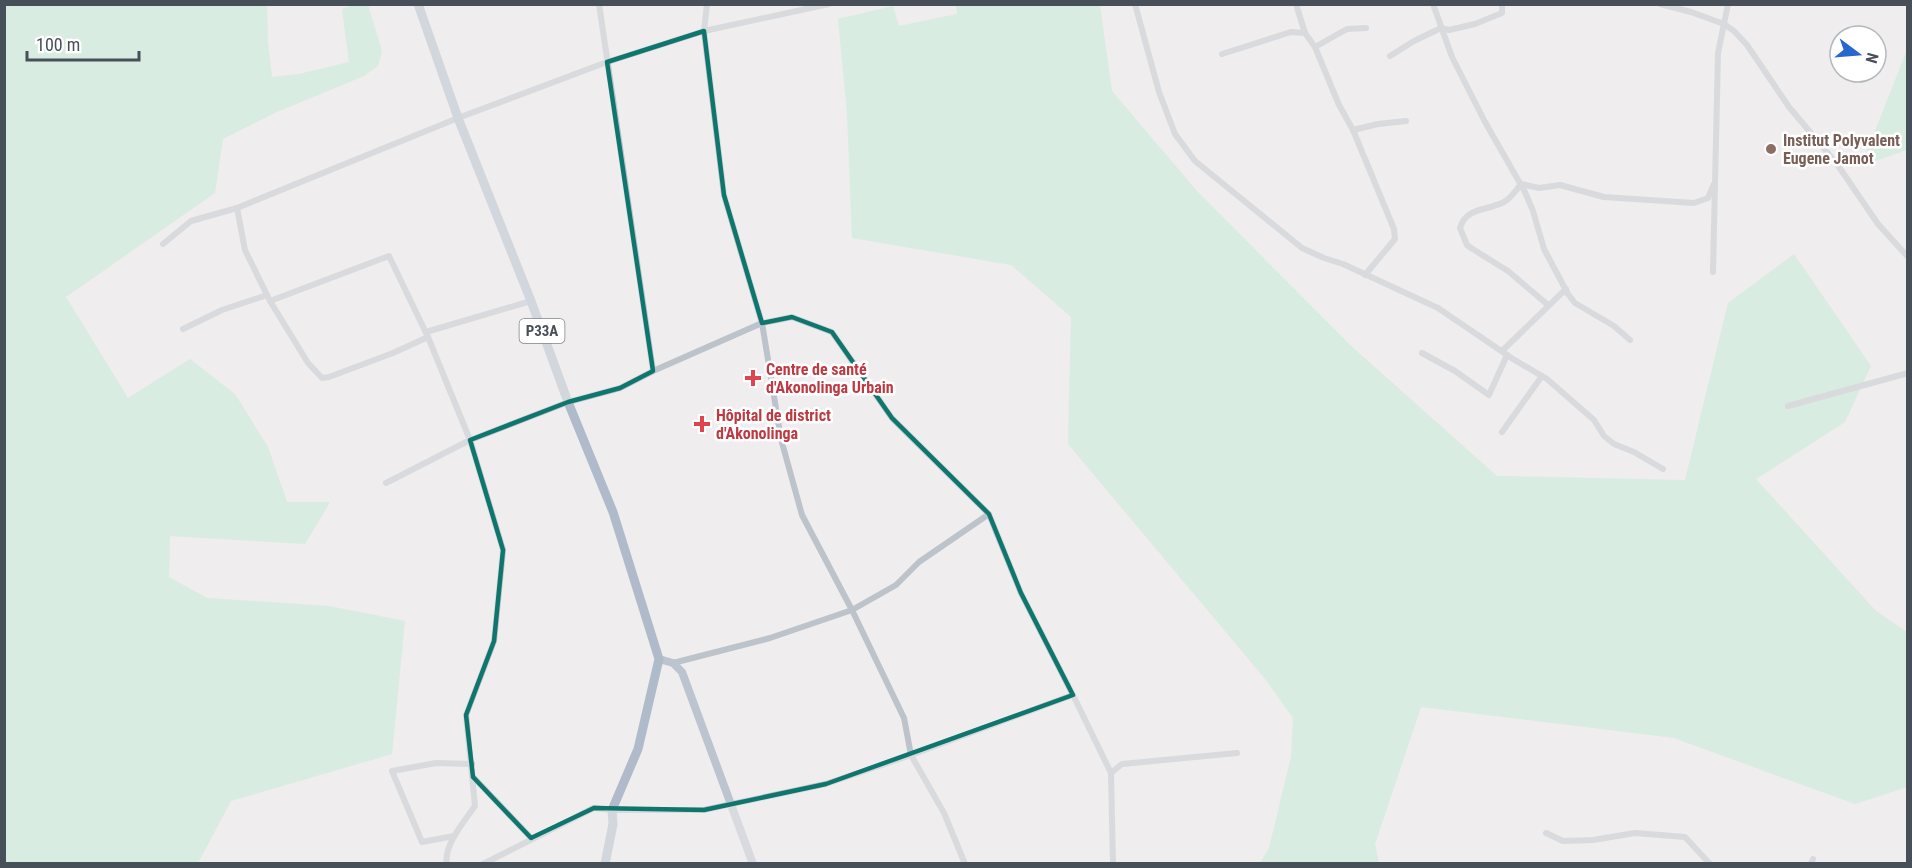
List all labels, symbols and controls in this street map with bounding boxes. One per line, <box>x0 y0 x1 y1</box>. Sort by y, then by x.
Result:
scale bar <box>27 24 140 62</box>
north arrow <box>1828 24 1888 84</box>
text: 100 m <box>36 34 80 55</box>
text: N <box>1861 51 1882 65</box>
place label: Institut Polyvalent Eugene Jamot <box>1783 131 1900 168</box>
marker: Institut Polyvalent Eugene Jamot <box>1764 142 1778 156</box>
road number: P33A <box>520 319 564 343</box>
place label: Centre de santé d'Akonolinga Urbain <box>766 360 894 397</box>
marker: Centre de santé d'Akonolinga Urbain <box>744 369 762 387</box>
place label: Hôpital de district d'Akonolinga <box>716 406 831 443</box>
marker: Hôpital de district d'Akonolinga <box>693 415 711 433</box>

